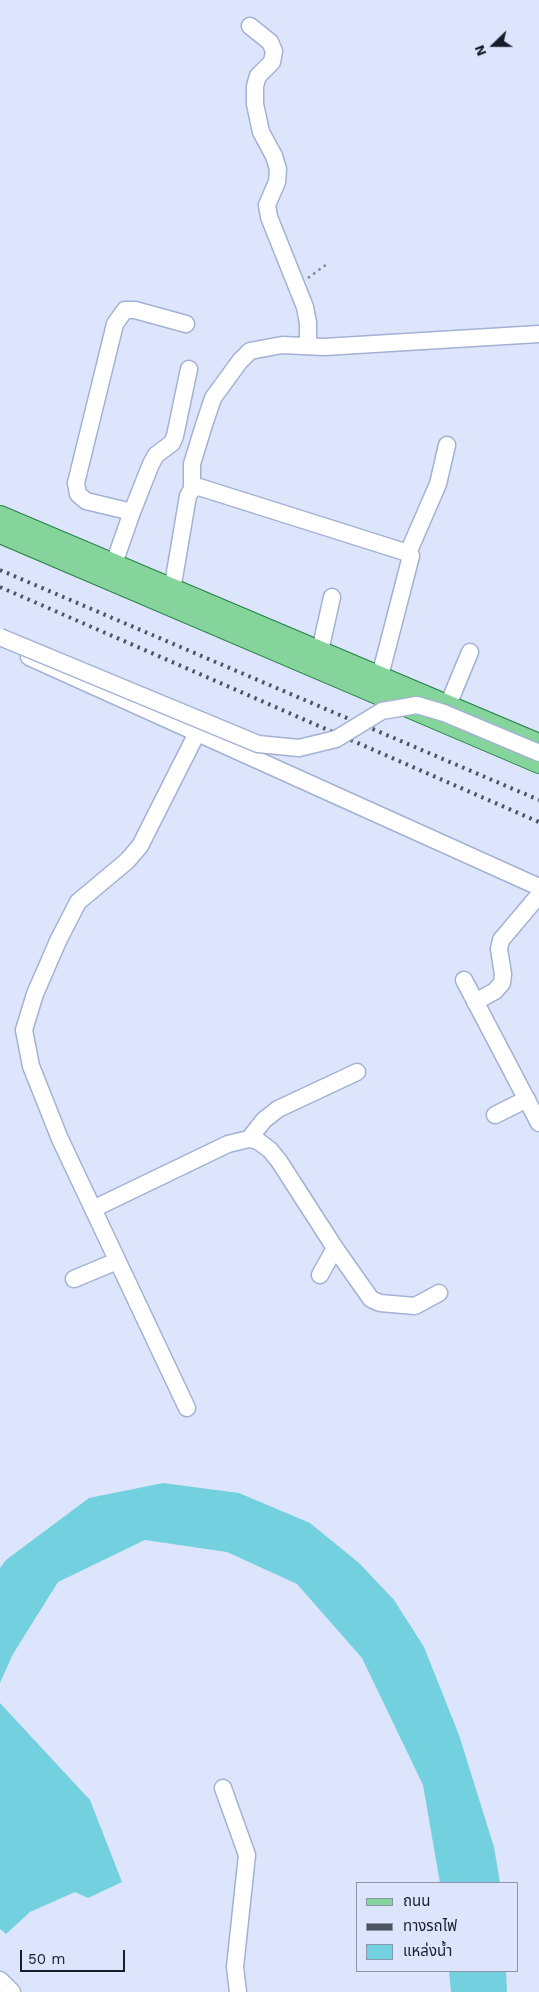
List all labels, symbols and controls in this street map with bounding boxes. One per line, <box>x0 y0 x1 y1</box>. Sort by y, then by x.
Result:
north arrow <box>469 20 519 70</box>
text: N <box>471 43 489 58</box>
legend <box>356 1882 519 1972</box>
text: ถนน <box>403 1892 430 1910</box>
text: ทางรถไฟ <box>403 1917 457 1935</box>
scale bar <box>22 1940 128 1972</box>
text: แหล่งน้ำ <box>403 1942 452 1960</box>
text: 50 m <box>28 1950 65 1968</box>

